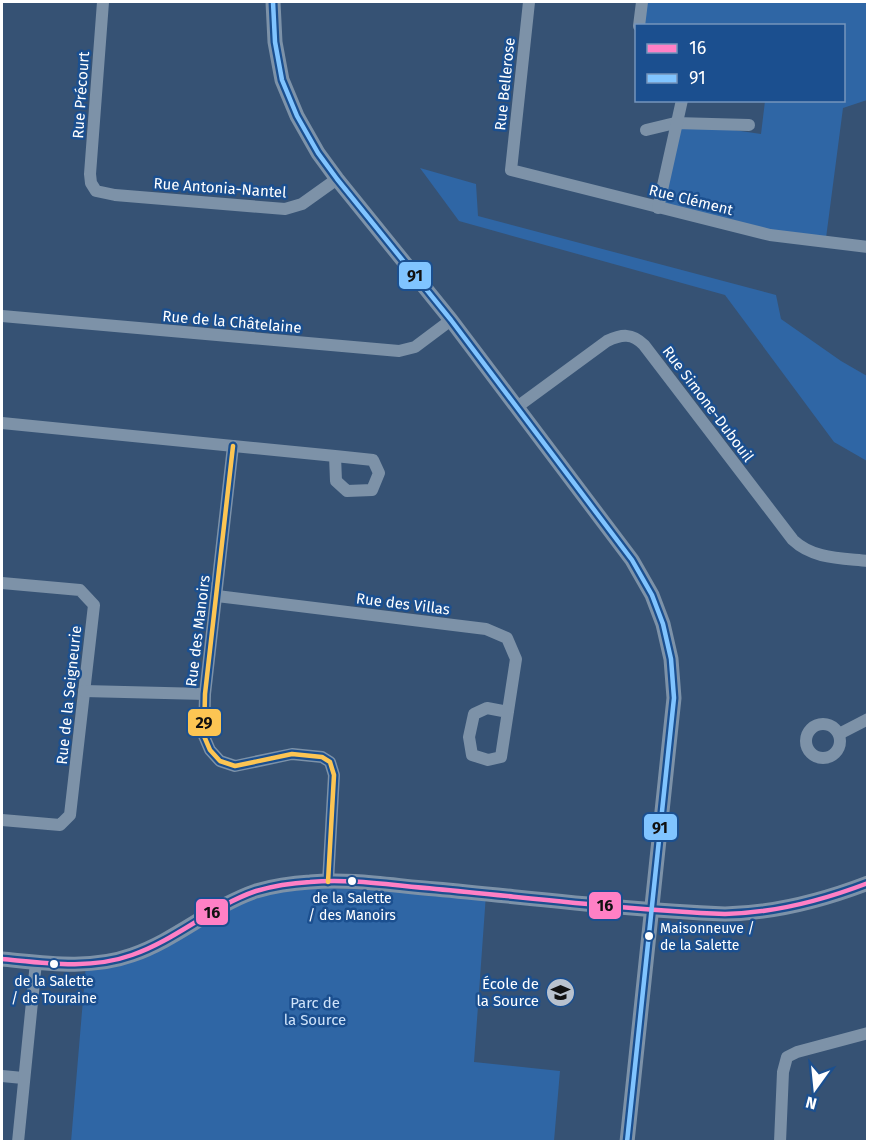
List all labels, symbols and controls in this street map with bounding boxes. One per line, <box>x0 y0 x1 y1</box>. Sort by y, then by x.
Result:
legend <box>635 24 845 102</box>
street label: Rue Bellerose <box>491 37 519 131</box>
text: 16 <box>689 37 706 59</box>
street label: Rue Précourt <box>69 50 93 139</box>
text: 91 <box>689 67 706 89</box>
street label: Rue Antonia-Nantel <box>153 174 288 202</box>
street label: Rue Clément <box>647 181 735 219</box>
line badge: 91 <box>398 261 432 290</box>
text: 91 <box>407 266 423 285</box>
street label: Rue de la Châtelaine <box>162 307 302 337</box>
street label: Rue Simone-Dubouil <box>659 343 758 466</box>
street label: Rue des Manoirs <box>182 574 214 688</box>
street label: Rue des Villas <box>355 589 451 619</box>
street label: Rue de la Seigneurie <box>53 625 85 765</box>
line badge: 29 <box>187 708 222 737</box>
text: 29 <box>195 713 213 732</box>
line badge: 91 <box>643 813 678 841</box>
text: 91 <box>652 818 668 837</box>
marker: de la Salette / des Manoirs <box>346 875 358 887</box>
place label: de la Salette / des Manoirs <box>308 890 396 924</box>
line badge: 16 <box>588 891 622 920</box>
text: 16 <box>597 896 613 915</box>
line badge: 16 <box>195 898 229 926</box>
text: 16 <box>204 903 220 922</box>
place label: Maisonneuve / de la Salette <box>660 920 755 954</box>
marker: Maisonneuve / de la Salette <box>643 930 655 942</box>
marker: de la Salette / de Touraine <box>48 958 60 970</box>
place label: de la Salette / de Touraine <box>11 973 97 1007</box>
place label: École de la Source <box>476 975 539 1010</box>
school or university icon: École de la Source <box>544 977 576 1009</box>
park label: Parc de la Source <box>284 994 346 1029</box>
north arrow <box>785 1059 845 1119</box>
text: N <box>804 1092 819 1114</box>

